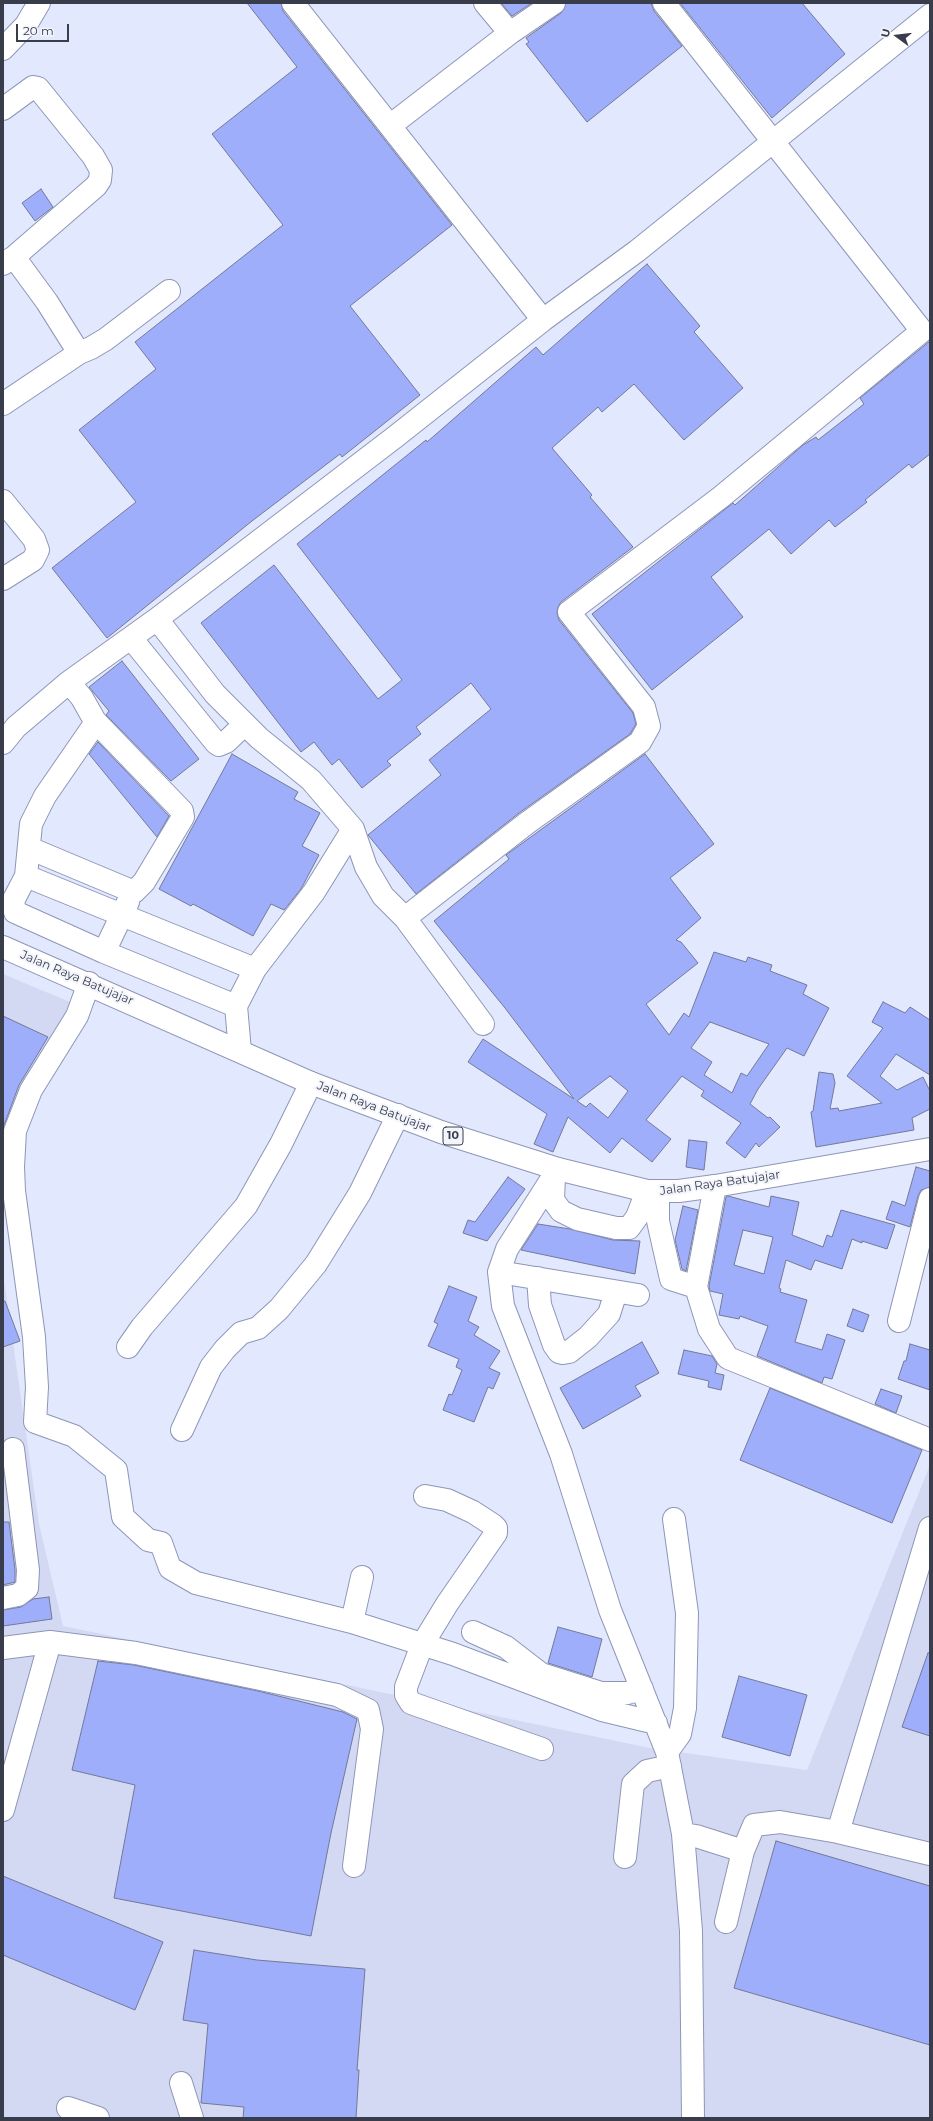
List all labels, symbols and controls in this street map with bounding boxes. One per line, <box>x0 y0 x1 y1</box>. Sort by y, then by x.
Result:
scale bar <box>18 16 71 42</box>
north arrow <box>877 16 917 56</box>
text: 20 m <box>23 23 54 38</box>
text: U <box>878 27 893 39</box>
street label: Jalan Raya Batujajar <box>18 948 136 1008</box>
street label: Jalan Raya Batujajar <box>315 1079 433 1135</box>
road number: 10 <box>443 1127 463 1145</box>
street label: Jalan Raya Batujajar <box>659 1167 781 1199</box>

